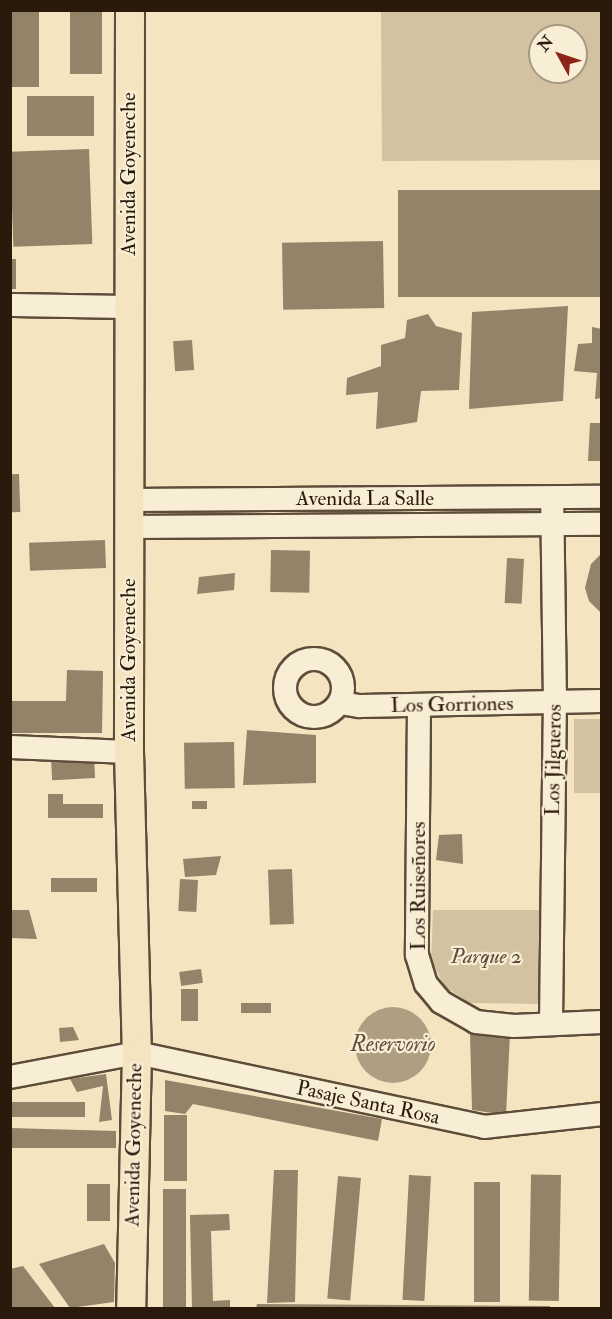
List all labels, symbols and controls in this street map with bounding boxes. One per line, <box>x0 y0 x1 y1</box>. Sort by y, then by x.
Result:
north arrow <box>528 24 588 84</box>
text: N <box>533 32 558 56</box>
street label: Avenida Goyeneche <box>116 92 142 256</box>
street label: Avenida La Salle <box>296 486 434 512</box>
street label: Avenida Goyeneche <box>116 578 142 742</box>
street label: Los Gorriones <box>390 691 514 719</box>
street label: Los Jilgueros <box>540 704 568 816</box>
street label: Los Ruiseñores <box>406 822 432 950</box>
park label: Parque 2 <box>450 944 522 970</box>
water label: Reservorio <box>350 1032 436 1058</box>
street label: Avenida Goyeneche <box>120 1063 148 1227</box>
street label: Pasaje Santa Rosa <box>294 1076 442 1130</box>

